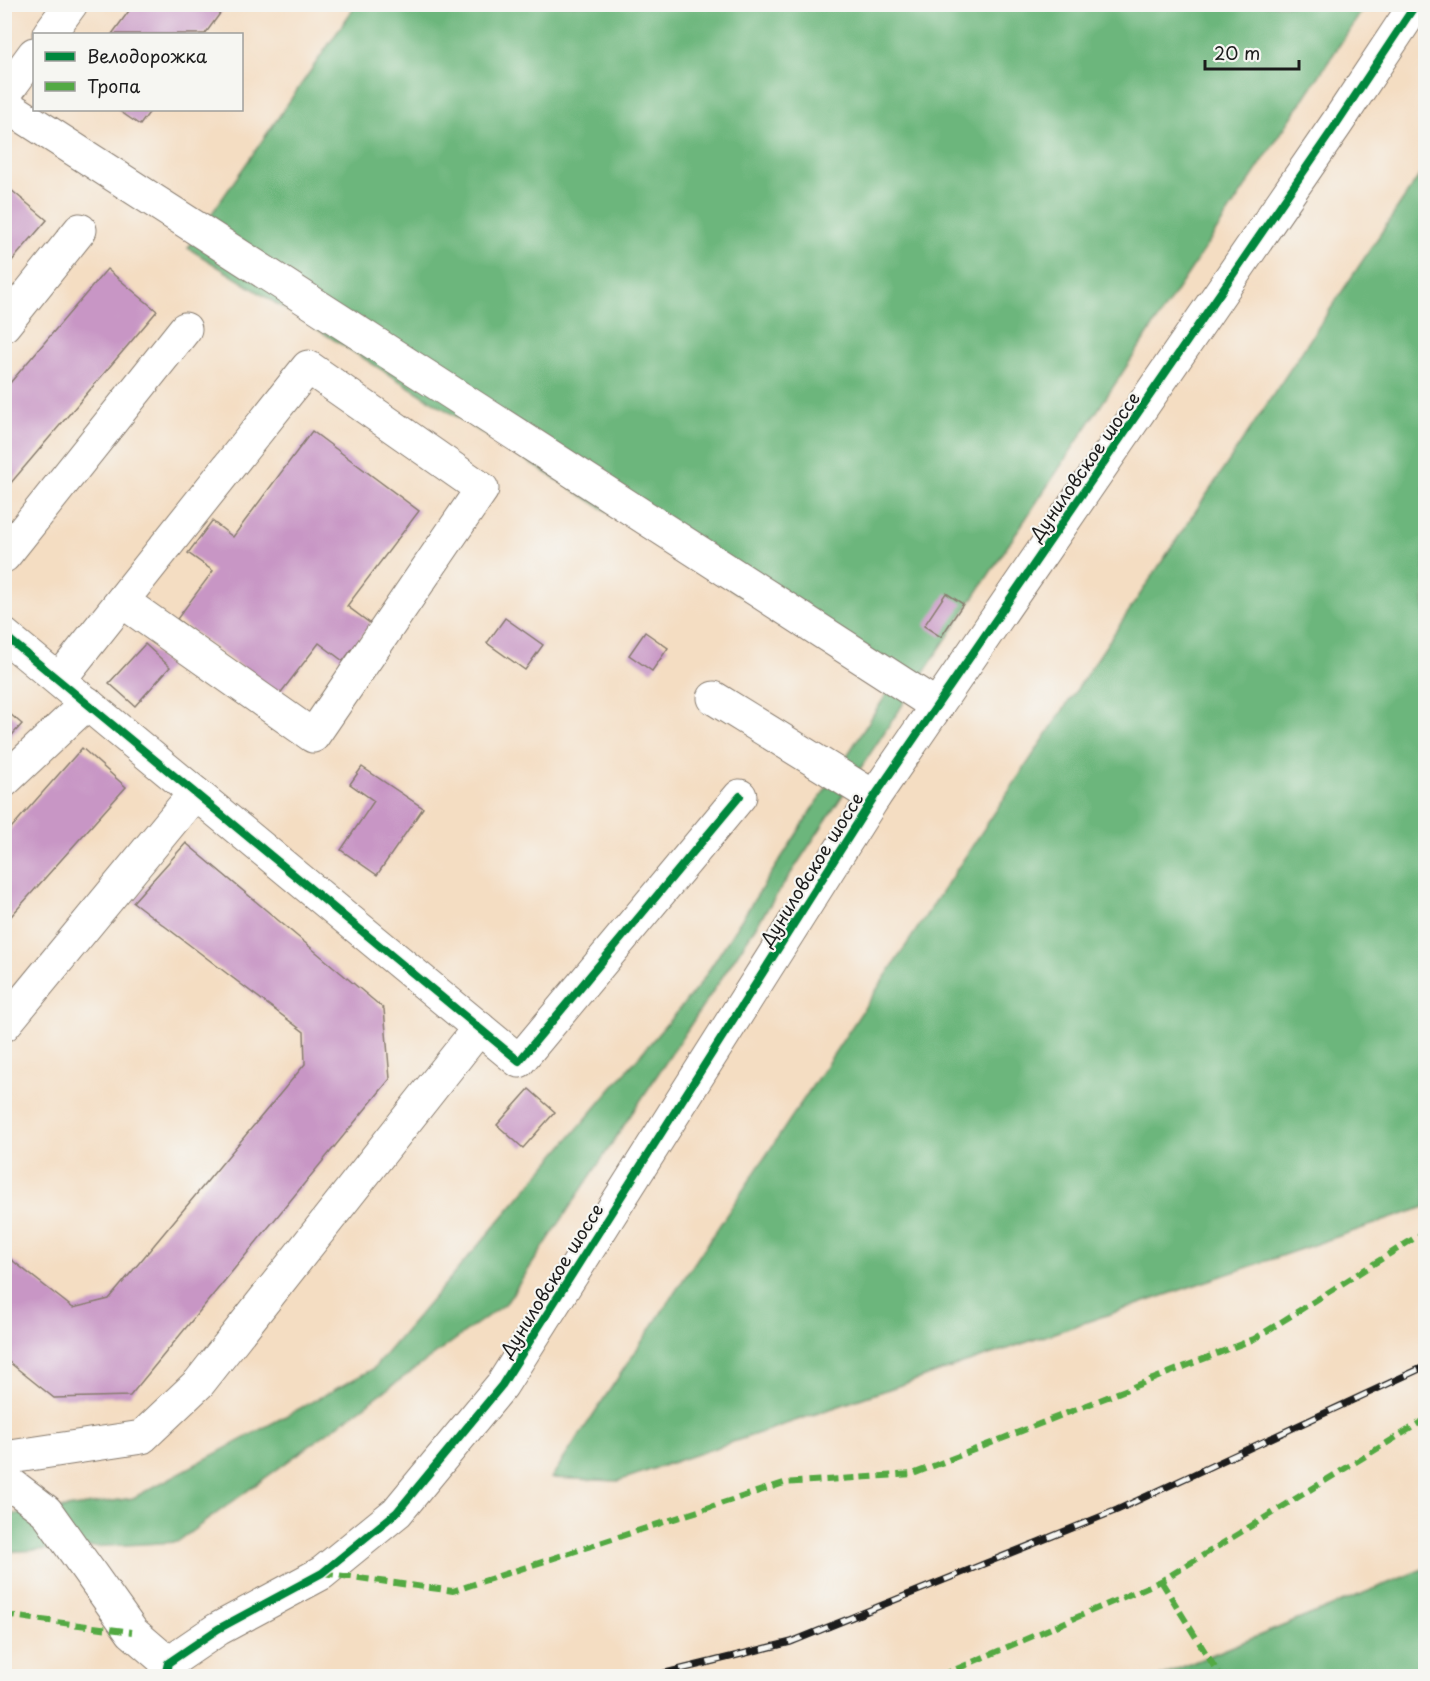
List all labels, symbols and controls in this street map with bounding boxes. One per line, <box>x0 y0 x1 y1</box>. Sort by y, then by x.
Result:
legend <box>33 33 243 111</box>
scale bar <box>1205 33 1300 71</box>
text: 20 m <box>1214 39 1260 66</box>
text: Велодорожка <box>87 42 208 69</box>
text: Тропа <box>87 72 140 99</box>
street label: Дуниловское шоссе <box>1022 386 1146 547</box>
street label: Дуниловское шоссе <box>752 787 869 952</box>
street label: Дуниловское шоссе <box>492 1198 609 1363</box>

